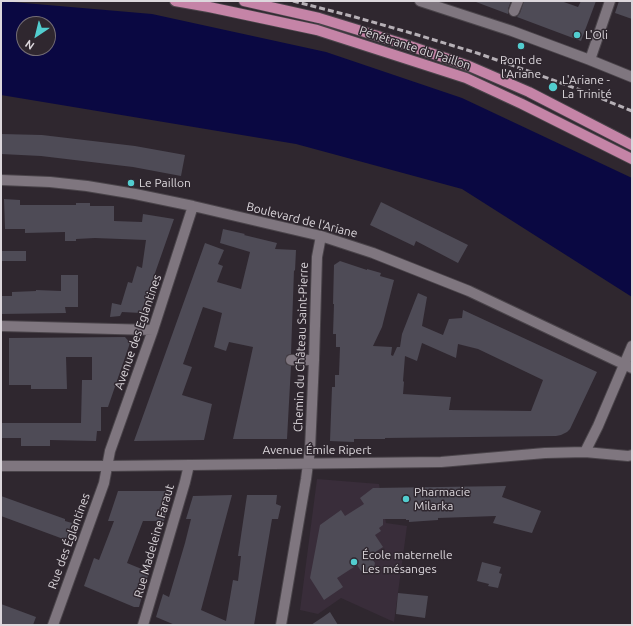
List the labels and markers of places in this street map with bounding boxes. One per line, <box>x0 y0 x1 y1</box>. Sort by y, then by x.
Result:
place label: L'Oli <box>585 28 608 42</box>
marker: L'Oli <box>572 30 582 40</box>
marker: Pont de l'Ariane <box>516 41 526 51</box>
place label: Pont de l'Ariane <box>500 53 542 81</box>
place label: L'Ariane - La Trinité <box>562 73 612 101</box>
marker: L'Ariane - La Trinité <box>547 81 559 93</box>
place label: Le Paillon <box>139 176 191 190</box>
marker: Le Paillon <box>126 178 136 188</box>
place label: Pharmacie Milarka <box>414 485 470 513</box>
marker: Pharmacie Milarka <box>401 494 411 504</box>
place label: École maternelle Les mésanges <box>362 548 453 576</box>
marker: École maternelle Les mésanges <box>349 557 359 567</box>

